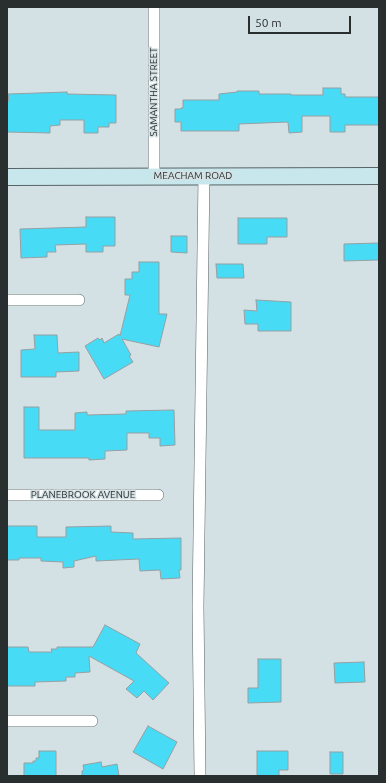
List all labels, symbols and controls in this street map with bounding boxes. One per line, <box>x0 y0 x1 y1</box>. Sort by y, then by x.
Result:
scale bar <box>250 8 353 34</box>
text: 50 m <box>255 16 282 29</box>
street label: SAMANTHA STREET <box>148 47 160 137</box>
street label: MEACHAM ROAD <box>154 170 232 182</box>
street label: PLANEBROOK AVENUE <box>31 489 135 501</box>

